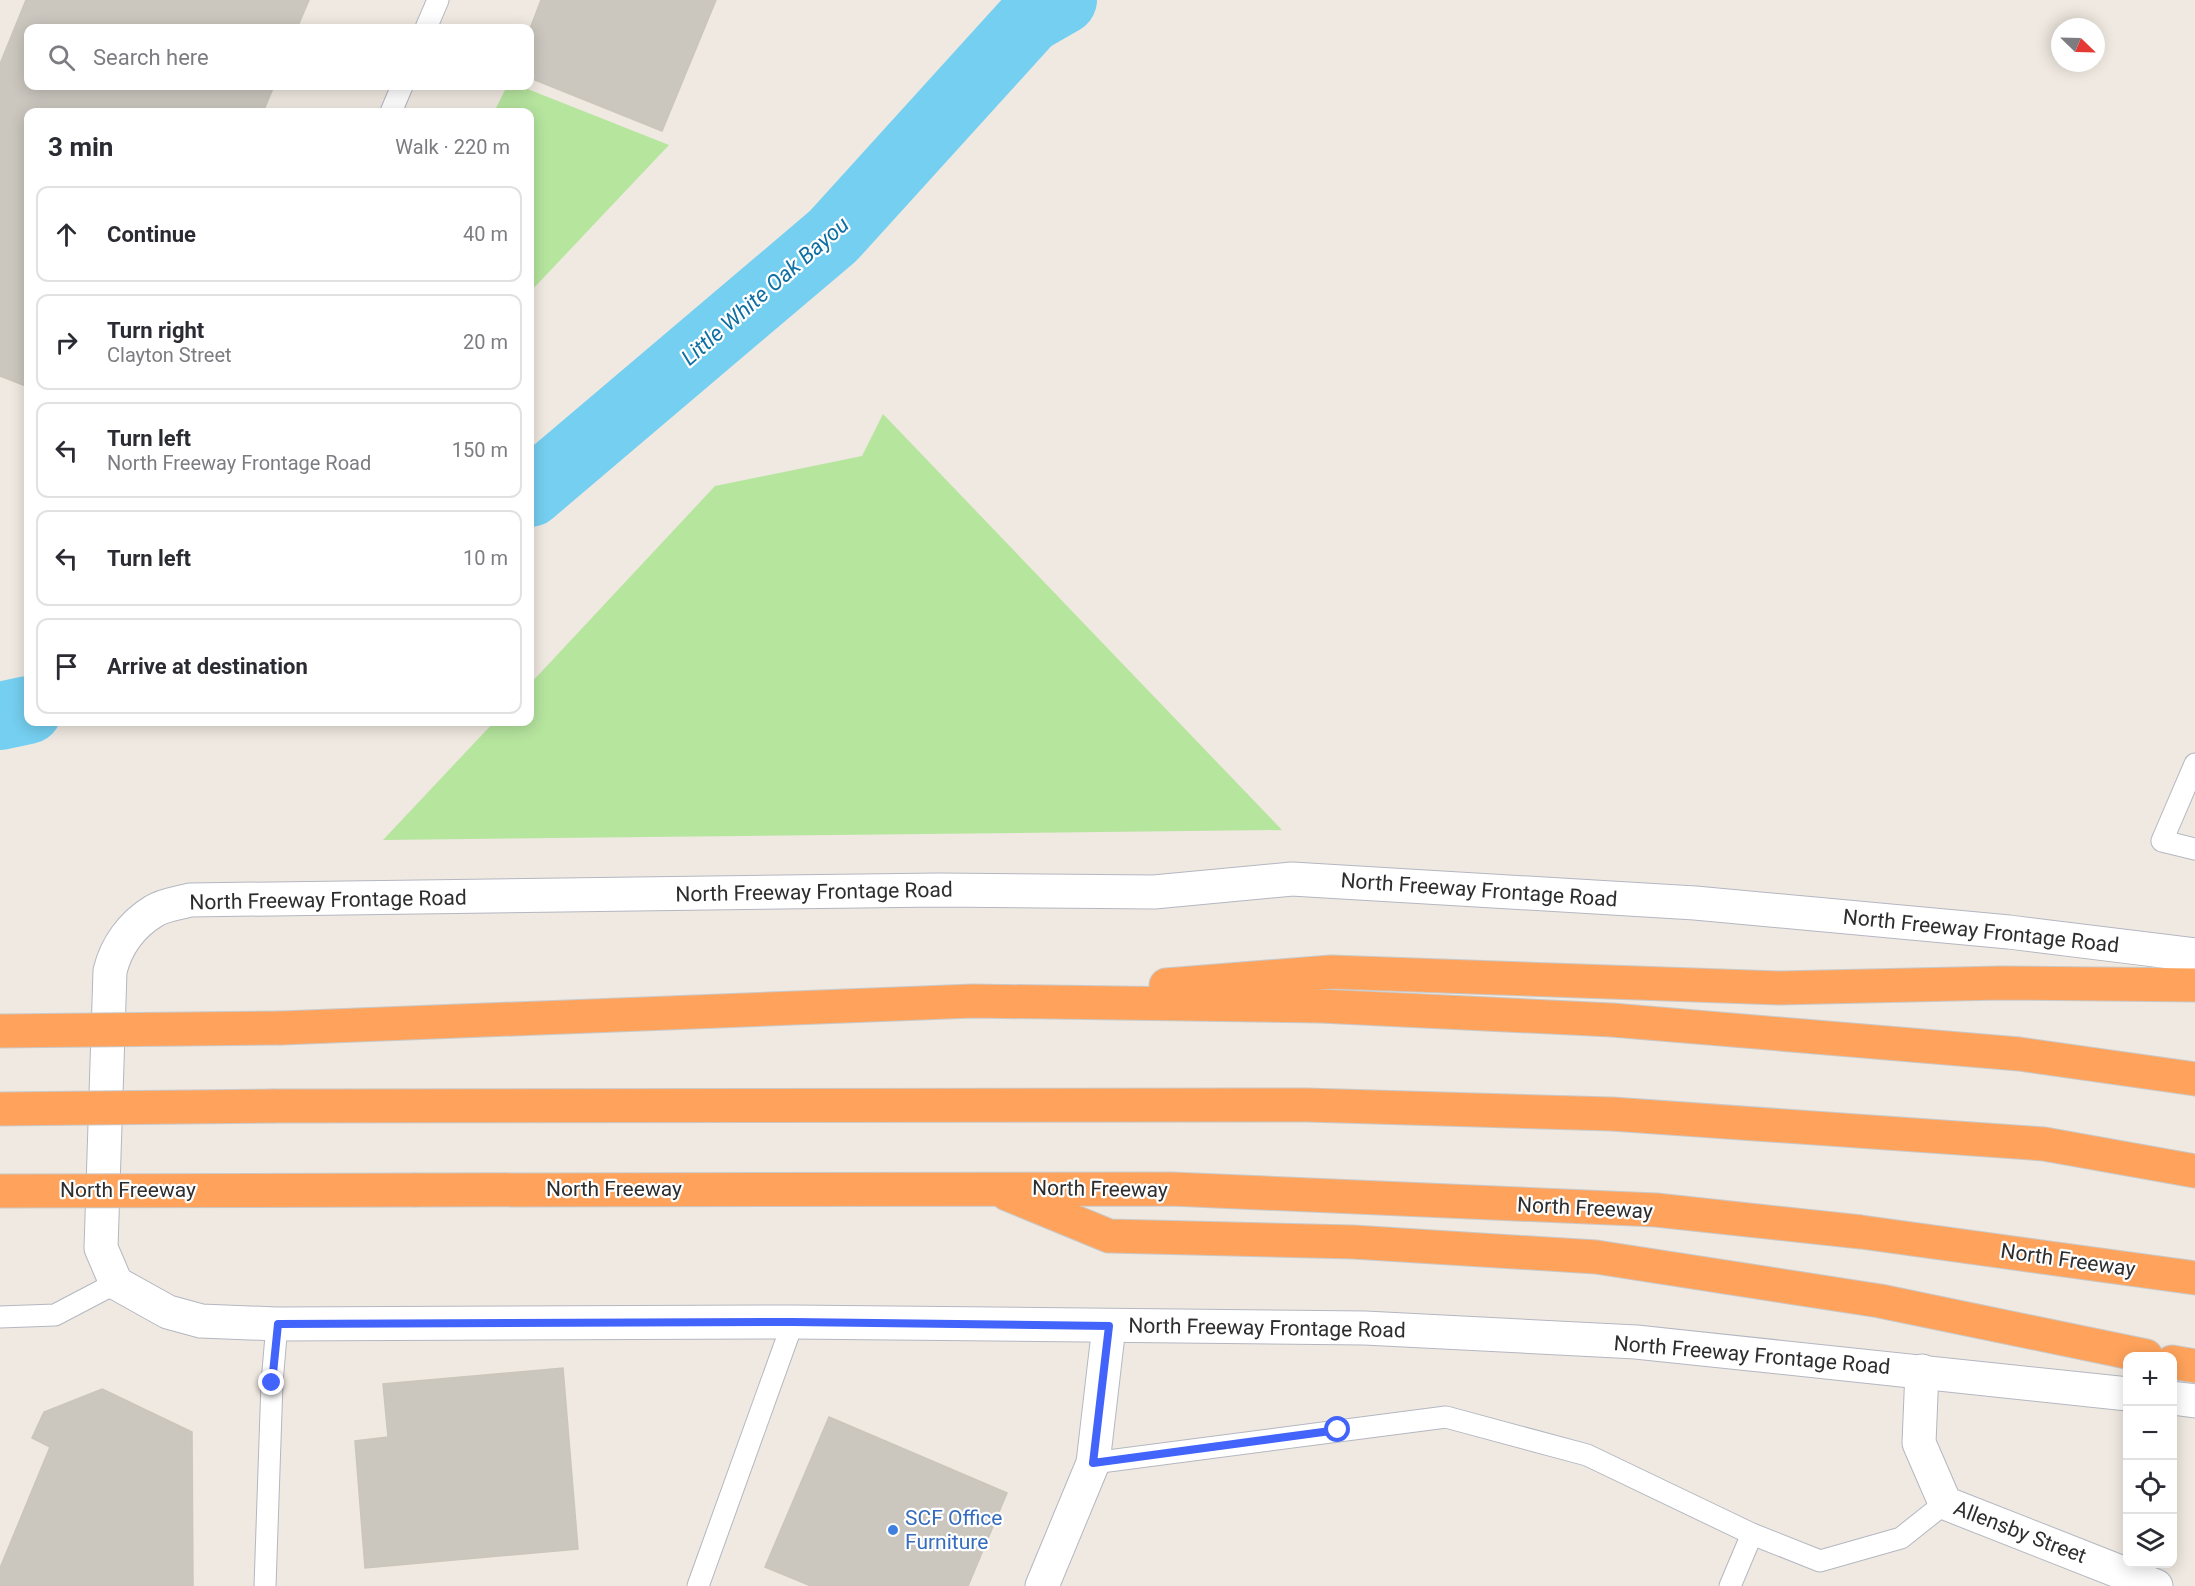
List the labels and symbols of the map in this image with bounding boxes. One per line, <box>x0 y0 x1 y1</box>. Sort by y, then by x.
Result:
north arrow <box>2051 18 2105 72</box>
water label: Little White Oak Bayou <box>676 211 854 370</box>
street label: North Freeway Frontage Road <box>1340 868 1618 912</box>
street label: North Freeway Frontage Road <box>675 878 953 906</box>
street label: North Freeway Frontage Road <box>189 886 467 914</box>
street label: North Freeway Frontage Road <box>1842 905 2120 957</box>
street label: North Freeway <box>1032 1176 1168 1202</box>
street label: North Freeway <box>546 1177 682 1201</box>
street label: North Freeway <box>60 1178 196 1202</box>
street label: North Freeway <box>1517 1192 1653 1224</box>
street label: North Freeway <box>1999 1239 2137 1281</box>
street label: North Freeway Frontage Road <box>1128 1314 1406 1342</box>
street label: North Freeway Frontage Road <box>1613 1331 1891 1379</box>
route end <box>258 1369 284 1395</box>
route start <box>1324 1416 1350 1442</box>
street label: Allensby Street <box>1950 1496 2090 1568</box>
place label: SCF Office Furniture <box>905 1506 1002 1554</box>
marker: SCF Office Furniture <box>886 1523 900 1537</box>

